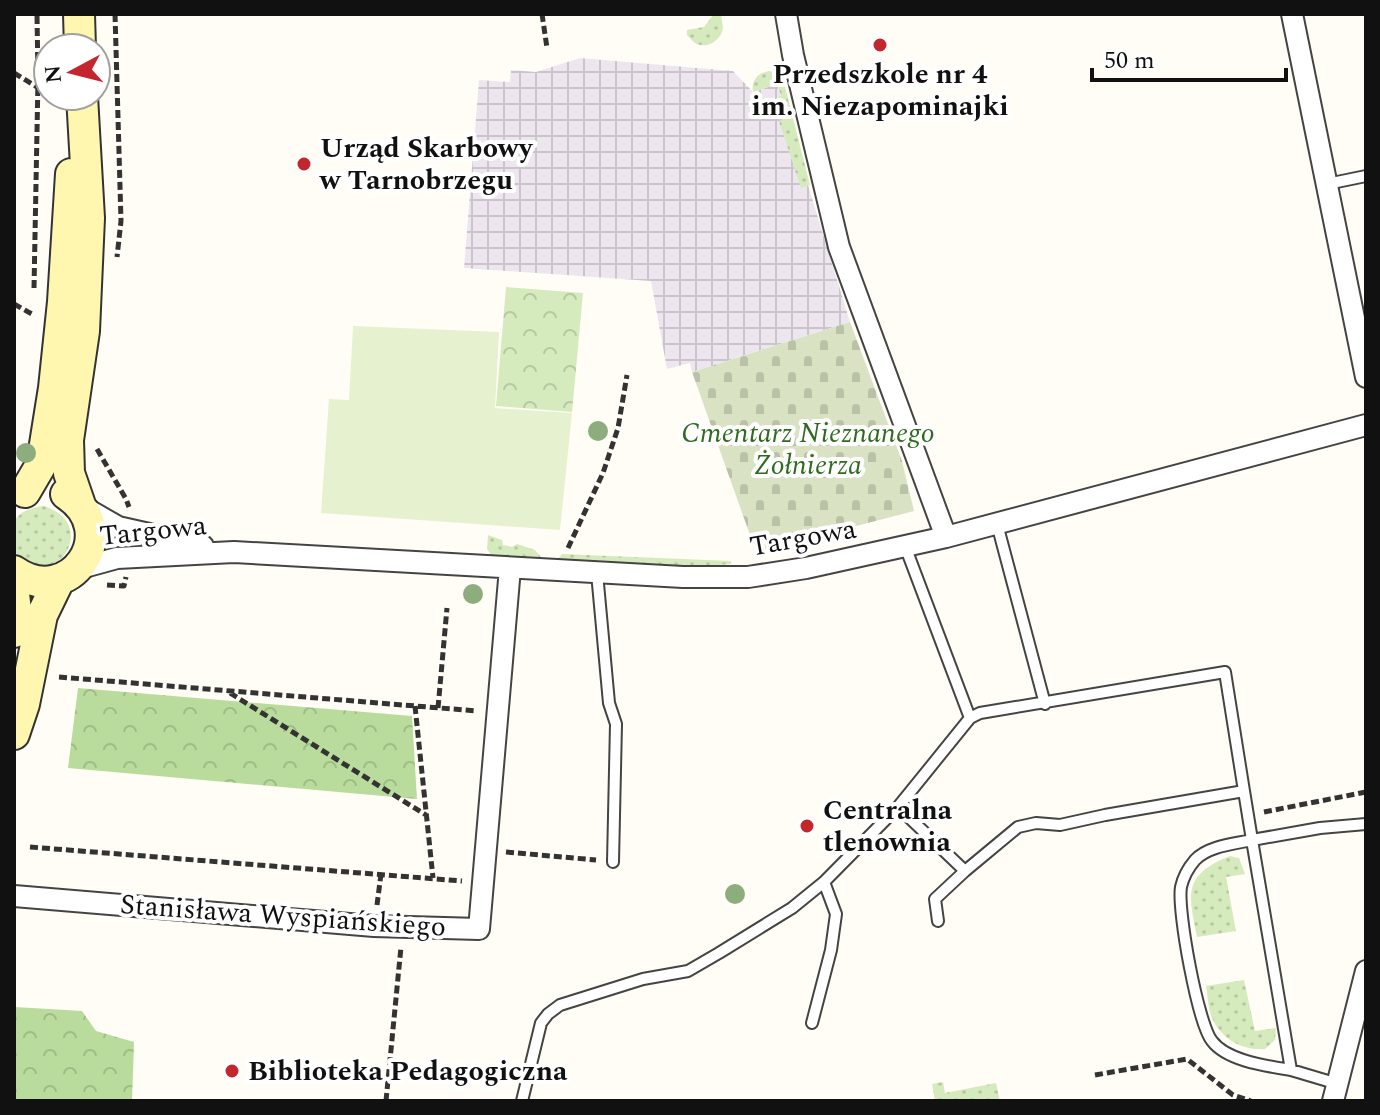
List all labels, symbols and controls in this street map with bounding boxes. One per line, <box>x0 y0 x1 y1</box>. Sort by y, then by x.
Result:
north arrow <box>32 32 112 112</box>
scale bar <box>1092 32 1286 82</box>
marker: Przedszkole nr 4 im. Niezapominajki <box>871 36 889 54</box>
text: 50 m <box>1104 43 1155 79</box>
place label: Przedszkole nr 4 im. Niezapominajki <box>751 53 1009 128</box>
text: N <box>36 63 71 85</box>
place label: Urząd Skarbowy w Tarnobrzegu <box>318 127 534 202</box>
marker: Urząd Skarbowy w Tarnobrzegu <box>295 155 313 173</box>
park label: Cmentarz Nieznanego Żołnierza <box>681 412 935 487</box>
street label: Targowa <box>97 504 209 558</box>
street label: Targowa <box>746 507 860 569</box>
place label: Centralna tlenownia <box>823 789 953 864</box>
marker: Centralna tlenownia <box>798 817 816 835</box>
street label: Stanisława Wyspiańskiego <box>119 883 447 949</box>
place label: Biblioteka Pedagogiczna <box>248 1050 568 1093</box>
marker: Biblioteka Pedagogiczna <box>223 1062 241 1080</box>

